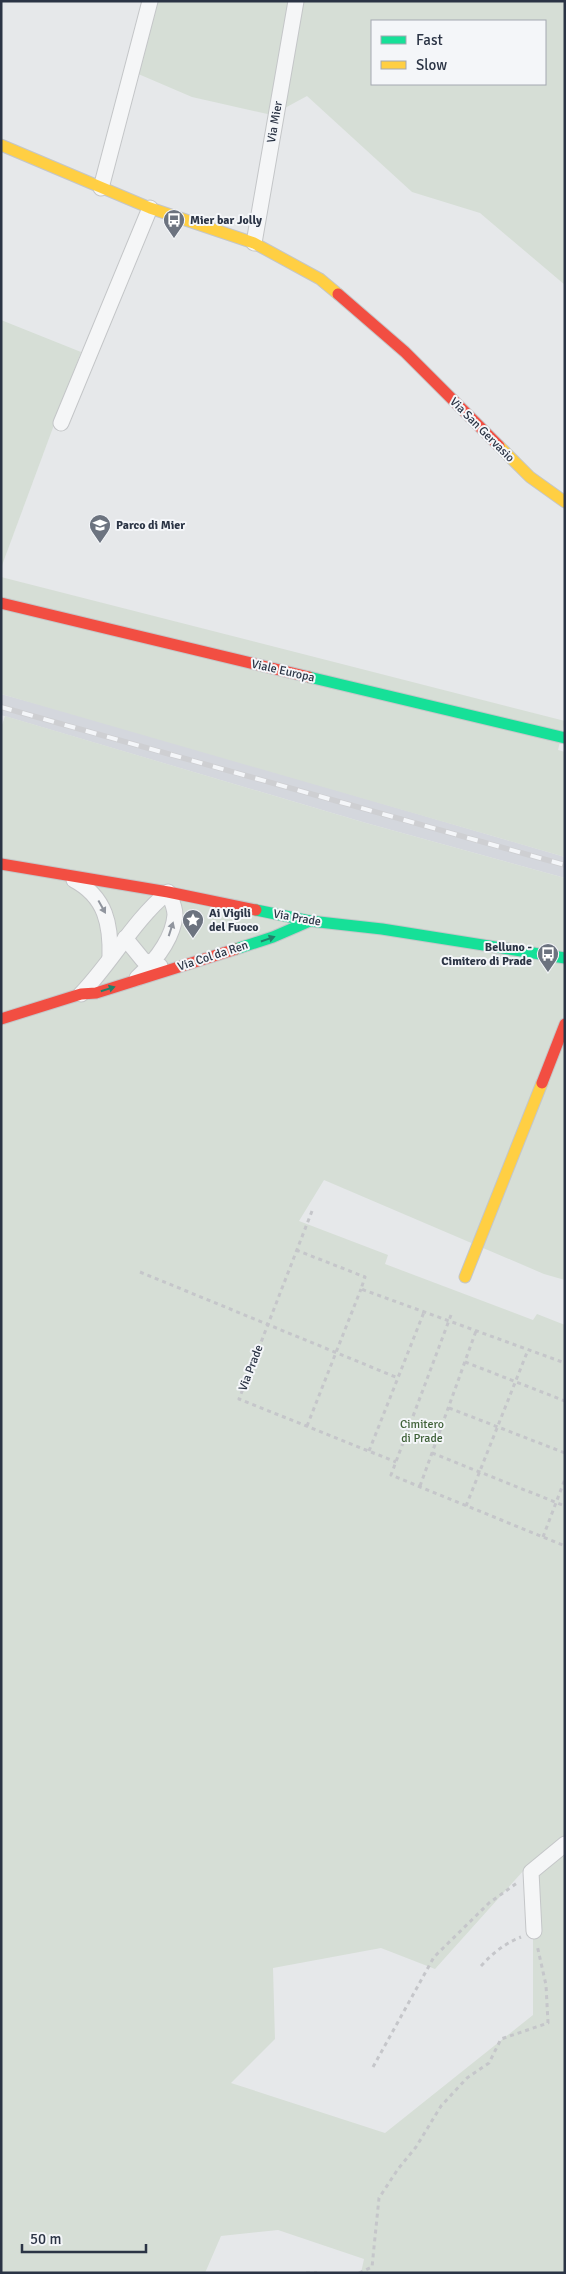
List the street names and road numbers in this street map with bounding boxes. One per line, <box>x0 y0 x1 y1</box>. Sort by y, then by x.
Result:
street label: Via Mier <box>264 99 286 144</box>
street label: Via San Gervasio <box>446 394 518 466</box>
street label: Viale Europa <box>250 656 316 686</box>
street label: Via Prade <box>272 906 322 930</box>
street label: Via Col da Ren <box>176 938 250 974</box>
street label: Via Prade <box>235 1343 267 1393</box>

